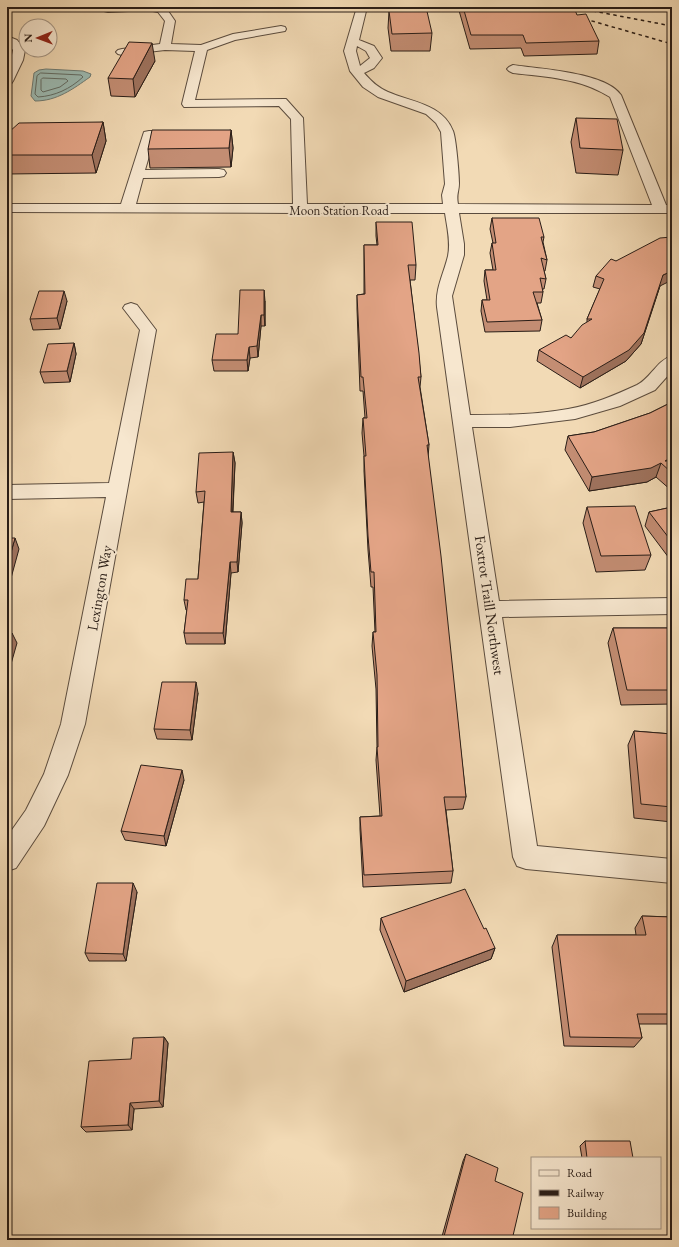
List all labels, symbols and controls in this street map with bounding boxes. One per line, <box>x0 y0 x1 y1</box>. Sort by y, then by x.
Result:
north arrow <box>18 18 58 58</box>
text: N <box>21 34 35 43</box>
street label: Moon Station Road <box>289 202 389 219</box>
street label: Foxtrot Traill Northwest <box>471 534 509 676</box>
street label: Lexington Way <box>82 543 116 632</box>
legend <box>531 1157 661 1229</box>
text: Road <box>567 1165 593 1181</box>
text: Railway <box>567 1185 605 1201</box>
text: Building <box>567 1205 608 1221</box>

